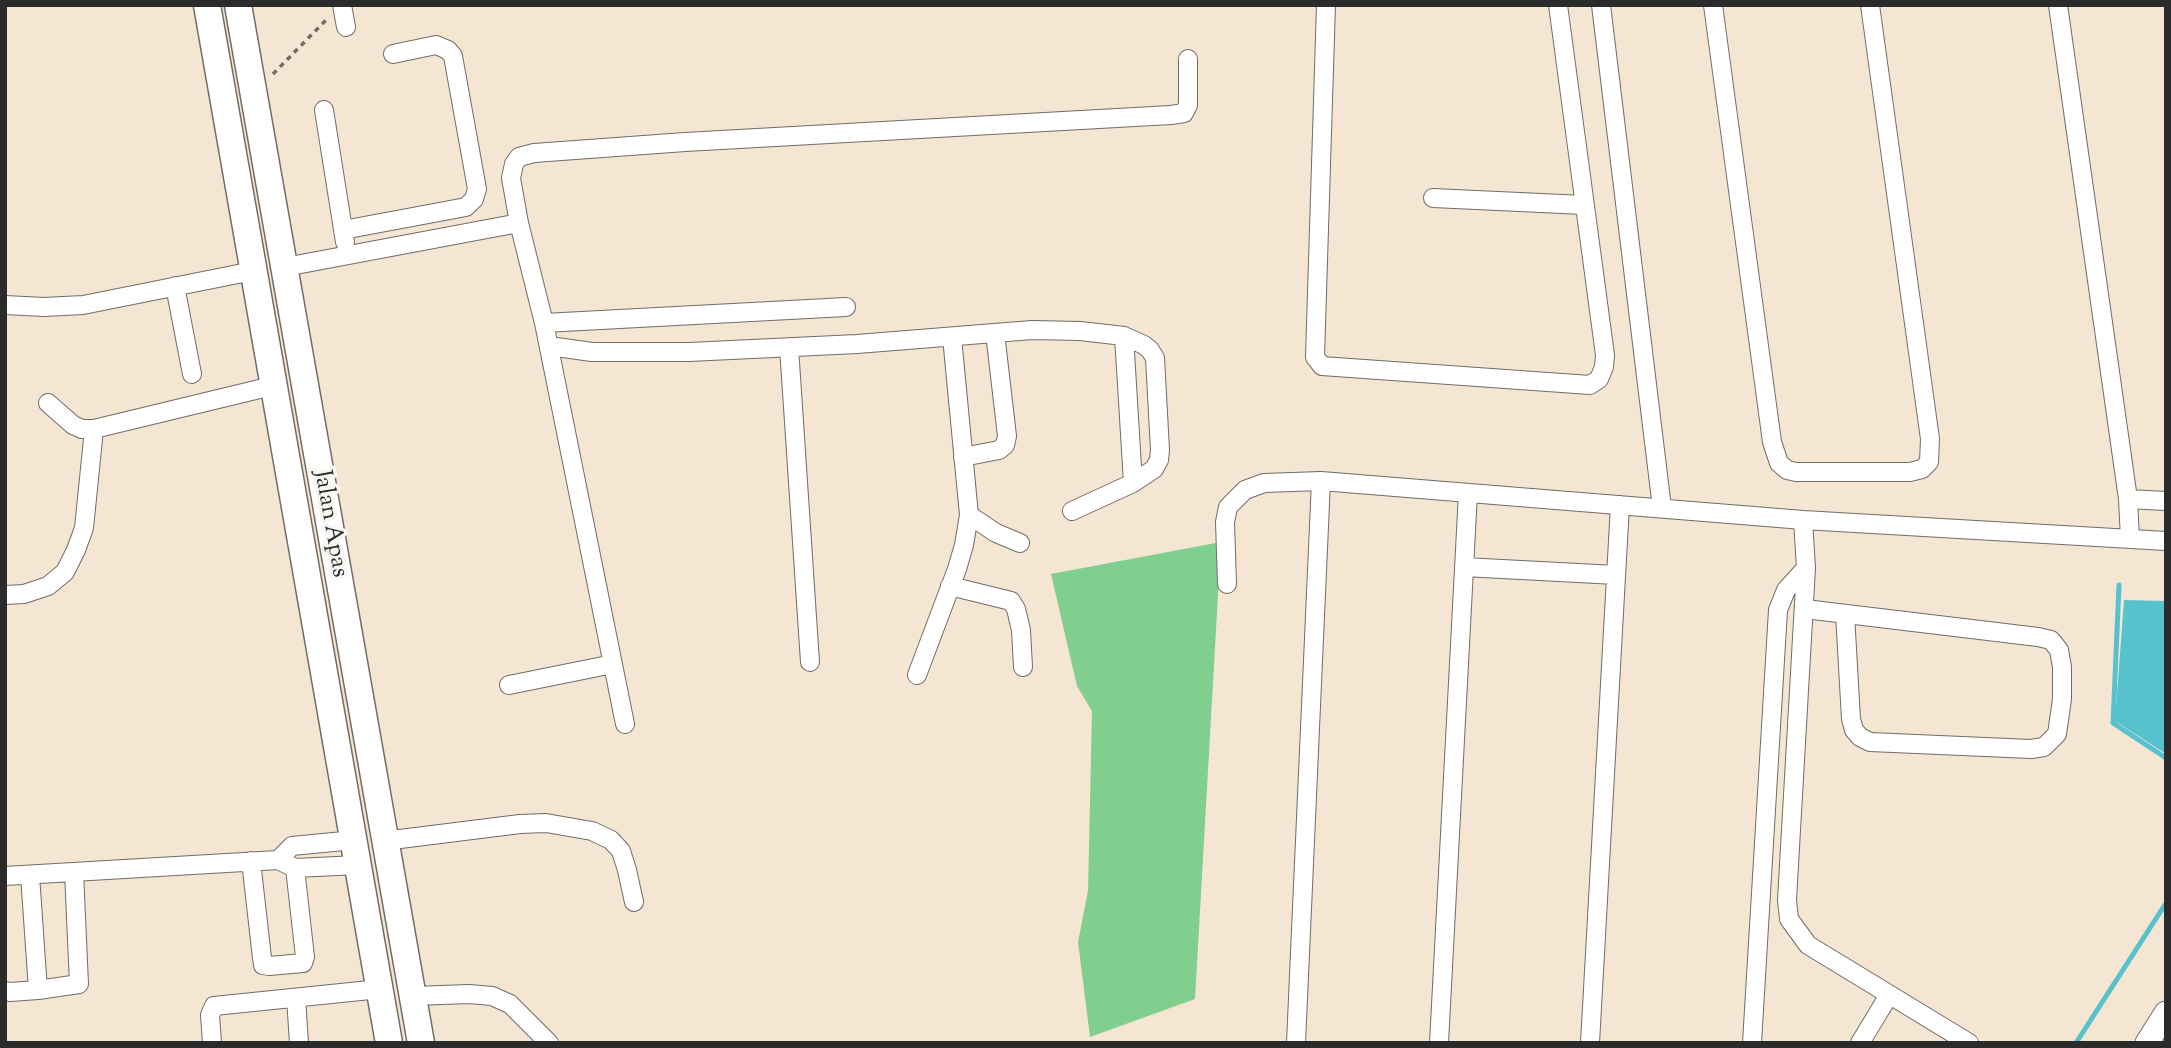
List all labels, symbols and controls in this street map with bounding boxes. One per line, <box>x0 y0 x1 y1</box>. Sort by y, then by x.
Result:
street label: Jalan Apas <box>305 468 353 580</box>

